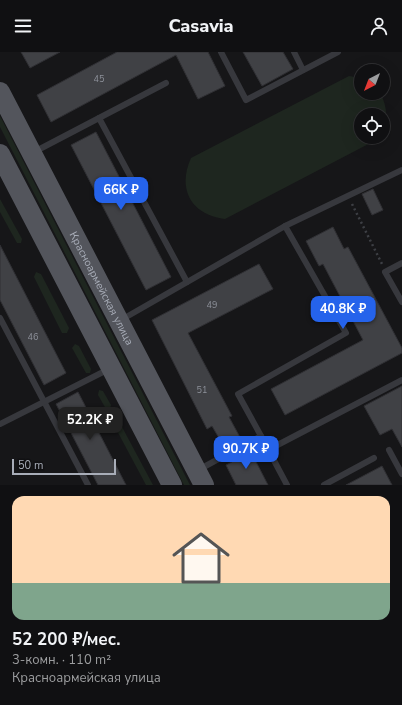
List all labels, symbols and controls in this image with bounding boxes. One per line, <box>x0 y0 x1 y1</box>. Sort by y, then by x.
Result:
text: Casavia <box>168 14 234 38</box>
icon: menu <box>12 15 34 37</box>
icon: person <box>368 15 390 37</box>
north arrow <box>354 64 390 100</box>
map controls <box>354 64 390 144</box>
house number: 45 <box>94 73 104 85</box>
button: locate <box>354 108 390 144</box>
pin: 66K ₽ <box>93 177 149 211</box>
text: 66K ₽ <box>103 181 139 199</box>
street label: Красноармейская улица <box>66 229 138 348</box>
pin: 40.8K ₽ <box>306 296 380 330</box>
house number: 49 <box>207 299 217 311</box>
text: 40.8K ₽ <box>320 300 366 318</box>
house number: 46 <box>28 331 38 343</box>
house number: 51 <box>197 384 207 396</box>
pin: 52.2K ₽ <box>53 407 127 441</box>
text: 52.2K ₽ <box>67 411 113 429</box>
pin: 90.7K ₽ <box>209 436 283 470</box>
text: 90.7K ₽ <box>223 440 269 458</box>
scale bar <box>12 457 116 476</box>
text: 50 m <box>18 458 43 473</box>
icon: home <box>165 522 237 594</box>
text: 52 200 ₽/мес. <box>12 628 120 651</box>
text: 3-комн. · 110 m² <box>12 651 111 669</box>
text: Красноармейская улица <box>12 669 161 687</box>

